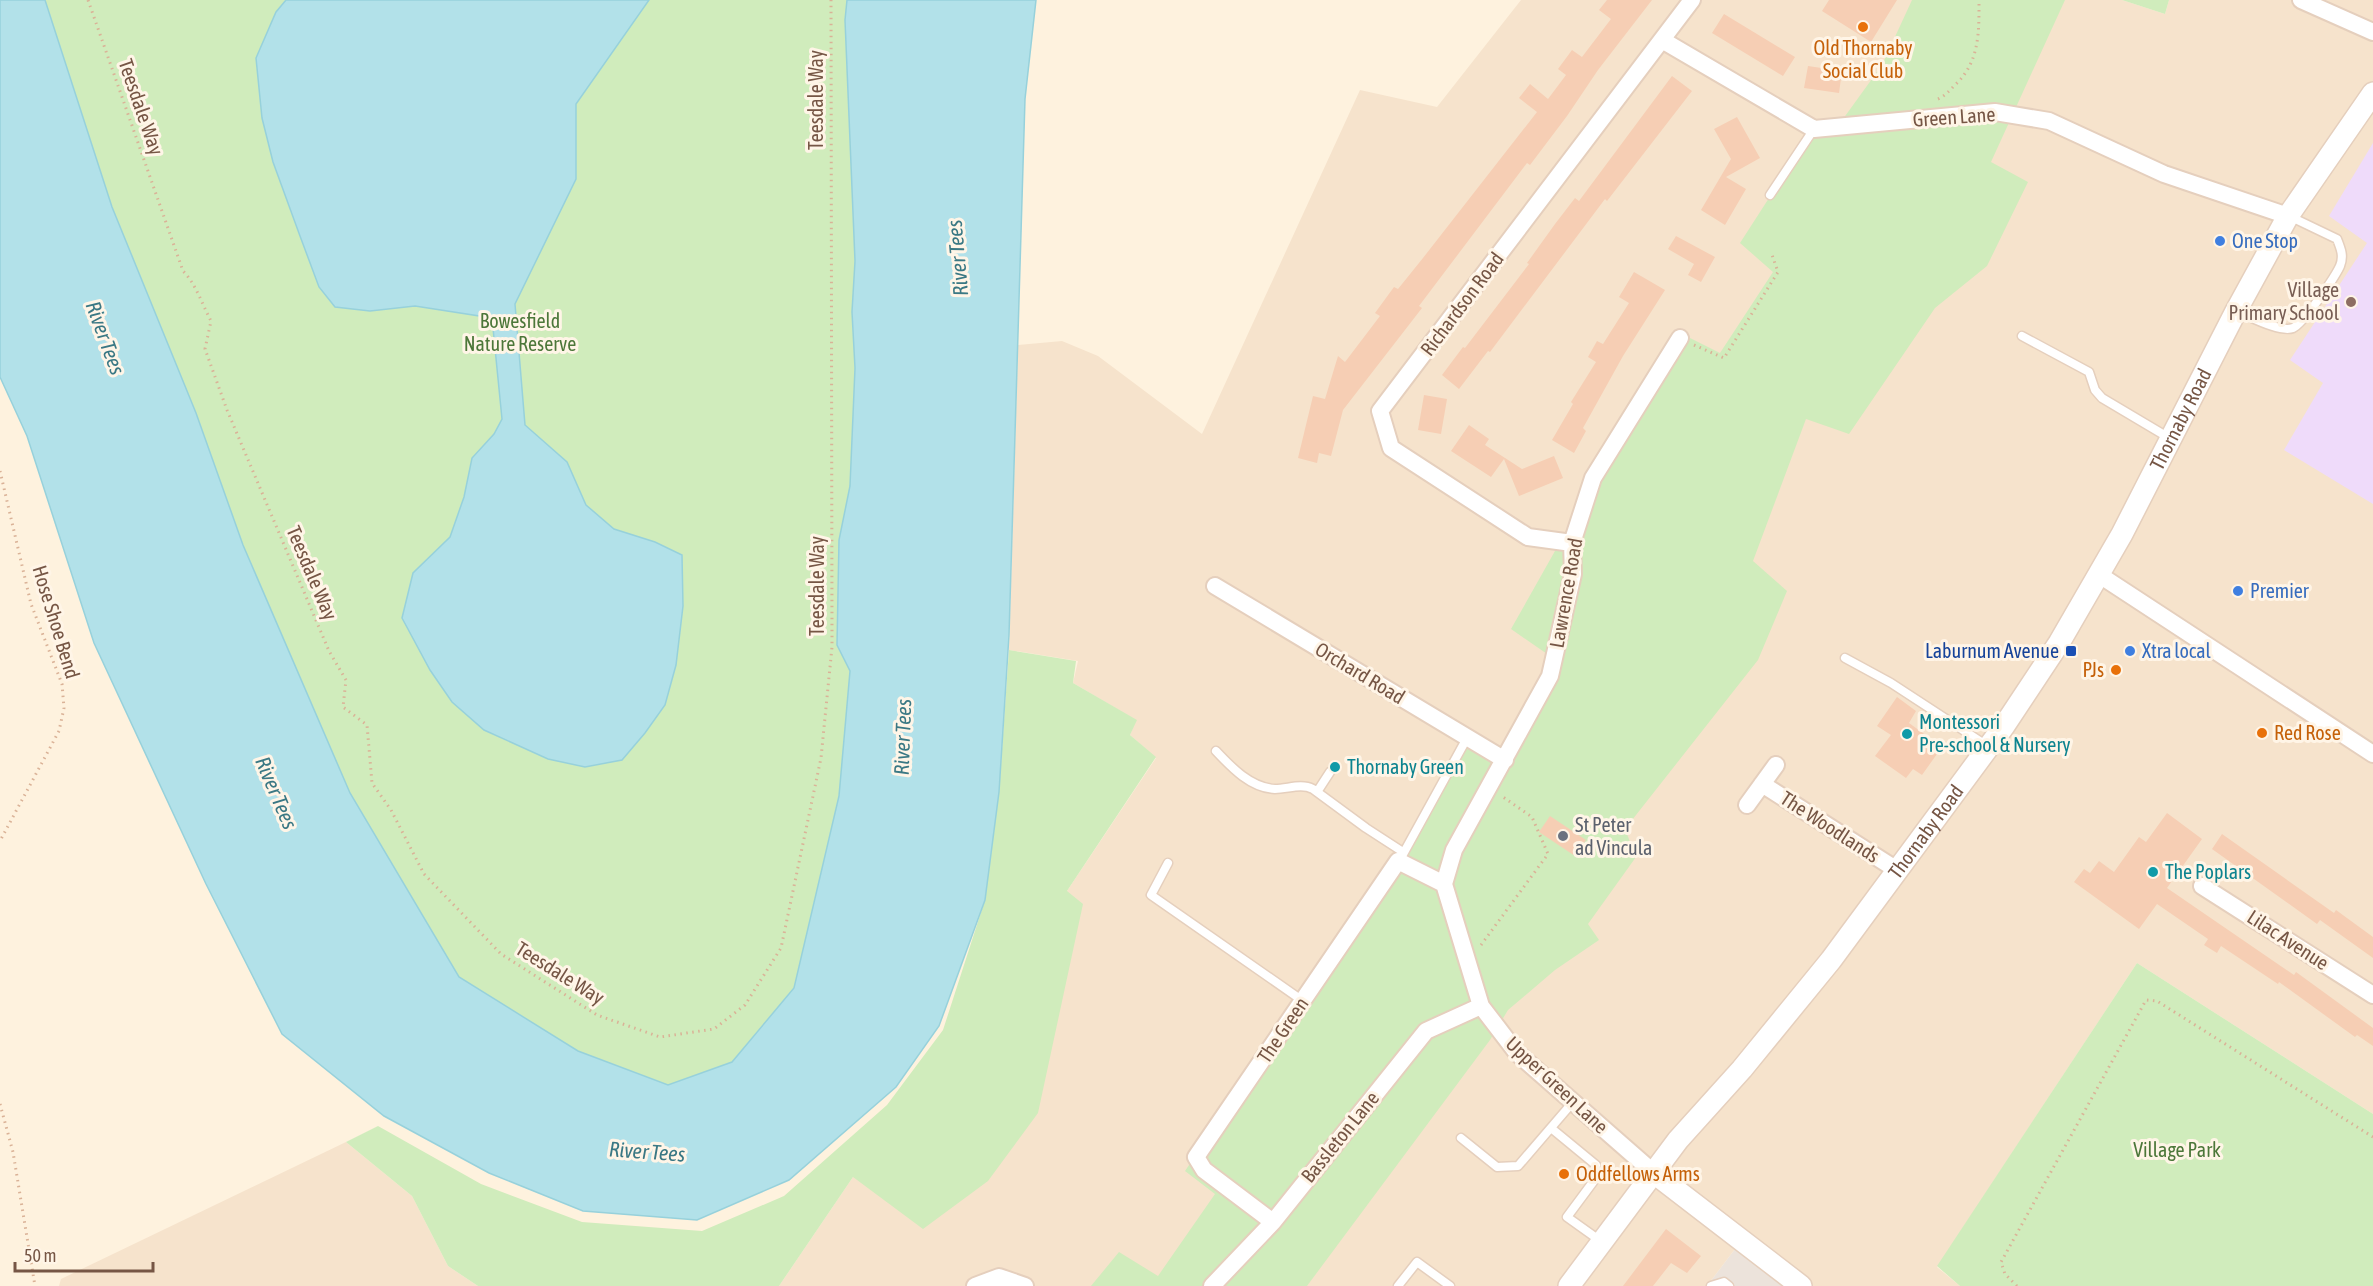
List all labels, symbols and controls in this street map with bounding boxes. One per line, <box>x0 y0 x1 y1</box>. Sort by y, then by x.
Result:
marker: Old Thornaby Social Club <box>1856 20 1870 34</box>
place label: Old Thornaby Social Club <box>1814 36 1912 82</box>
street label: Teesdale Way <box>804 50 827 150</box>
street label: Teesdale Way <box>114 56 169 158</box>
street label: Green Lane <box>1912 102 1996 131</box>
water label: River Tees <box>942 219 972 297</box>
place label: One Stop <box>2232 229 2298 252</box>
marker: One Stop <box>2213 234 2227 248</box>
street label: Richardson Road <box>1415 247 1508 360</box>
place label: Village Primary School <box>2229 278 2340 324</box>
marker: Village Primary School <box>2344 295 2358 309</box>
water label: River Tees <box>82 298 130 378</box>
park label: Bowesfield Nature Reserve <box>464 309 576 355</box>
street label: Thornaby Road <box>2145 364 2216 474</box>
street label: Teesdale Way <box>282 522 343 623</box>
street label: Teesdale Way <box>805 536 828 636</box>
street label: Lawrence Road <box>1545 536 1586 650</box>
street label: Hose Shoe Bend <box>28 563 85 681</box>
place label: Premier <box>2250 579 2310 602</box>
marker: Premier <box>2231 584 2245 598</box>
street label: Orchard Road <box>1311 637 1409 708</box>
place label: Laburnum Avenue <box>1925 639 2059 662</box>
place label: Xtra local <box>2142 639 2212 662</box>
marker: Laburnum Avenue <box>2064 644 2078 658</box>
marker: Xtra local <box>2123 644 2137 658</box>
place label: PJs <box>2083 658 2104 681</box>
marker: PJs <box>2109 663 2123 677</box>
water label: River Tees <box>889 698 915 776</box>
place label: Montessori Pre-school & Nursery <box>1919 710 2071 756</box>
place label: Red Rose <box>2274 721 2341 744</box>
marker: Red Rose <box>2255 726 2269 740</box>
marker: Montessori Pre-school & Nursery <box>1900 727 1914 741</box>
water label: River Tees <box>251 753 303 832</box>
place label: Thornaby Green <box>1347 755 1464 778</box>
marker: Thornaby Green <box>1328 760 1342 774</box>
street label: Thornaby Road <box>1883 780 1968 883</box>
street label: The Woodlands <box>1777 786 1884 867</box>
place label: St Peter ad Vincula <box>1575 813 1652 859</box>
marker: St Peter ad Vincula <box>1556 829 1570 843</box>
place label: The Poplars <box>2165 860 2251 883</box>
marker: The Poplars <box>2146 865 2160 879</box>
street label: Lilac Avenue <box>2243 905 2333 974</box>
street label: Teesdale Way <box>512 936 609 1009</box>
street label: The Green <box>1252 993 1313 1067</box>
street label: Upper Green Lane <box>1501 1031 1613 1138</box>
street label: Bassleton Lane <box>1296 1087 1383 1187</box>
water label: River Tees <box>608 1136 686 1166</box>
park label: Village Park <box>2133 1138 2221 1161</box>
place label: Oddfellows Arms <box>1576 1162 1700 1185</box>
marker: Oddfellows Arms <box>1557 1167 1571 1181</box>
scale bar <box>15 1235 153 1273</box>
text: 50 m <box>24 1245 56 1266</box>

